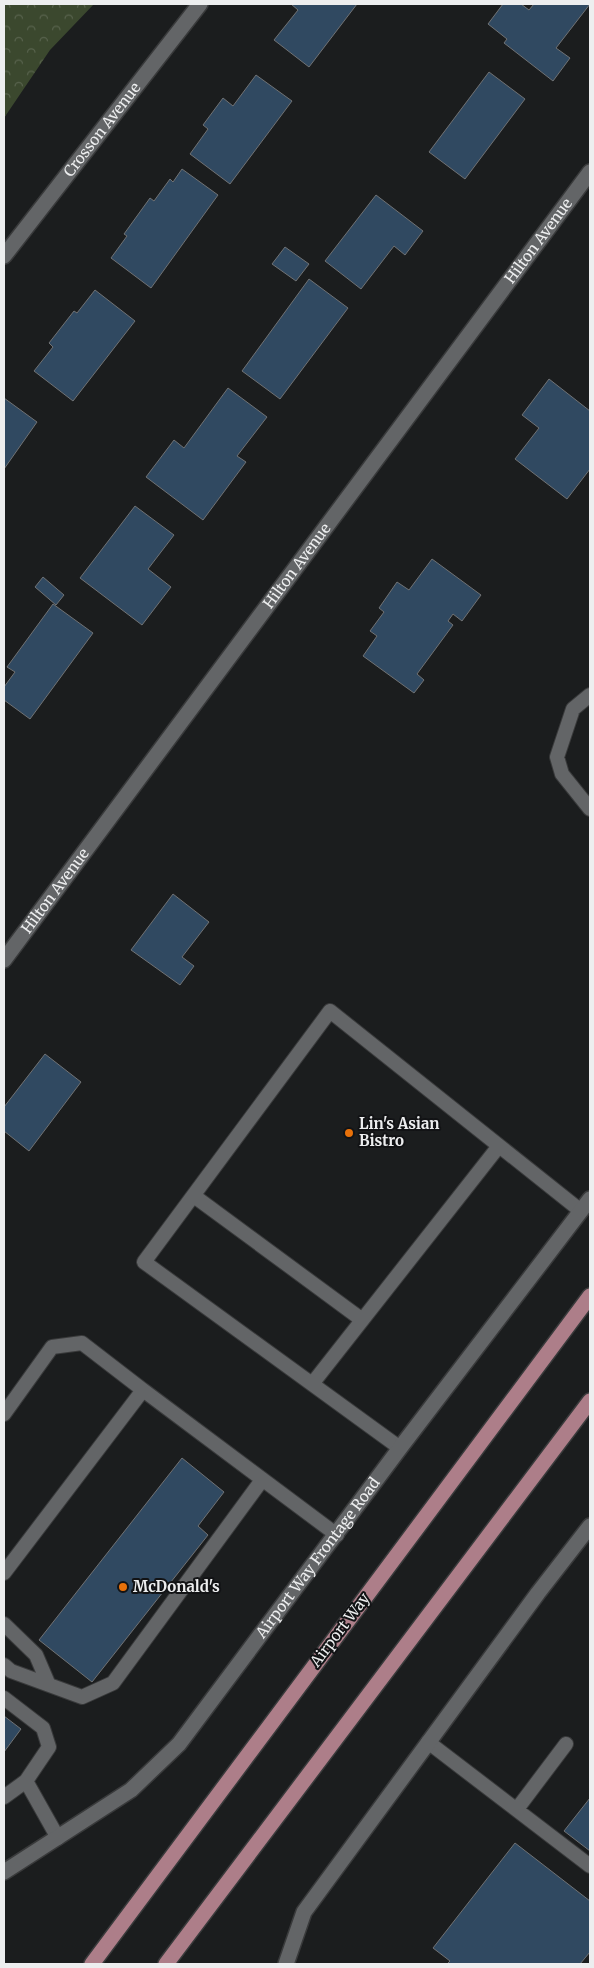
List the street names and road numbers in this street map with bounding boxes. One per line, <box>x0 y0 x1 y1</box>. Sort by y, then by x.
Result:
street label: Crosson Avenue <box>59 78 145 180</box>
street label: Hilton Avenue <box>500 194 576 287</box>
street label: Hilton Avenue <box>259 519 335 612</box>
street label: Hilton Avenue <box>17 844 93 937</box>
street label: Airport Way Frontage Road <box>253 1475 385 1641</box>
street label: Airport Way <box>306 1590 374 1670</box>

